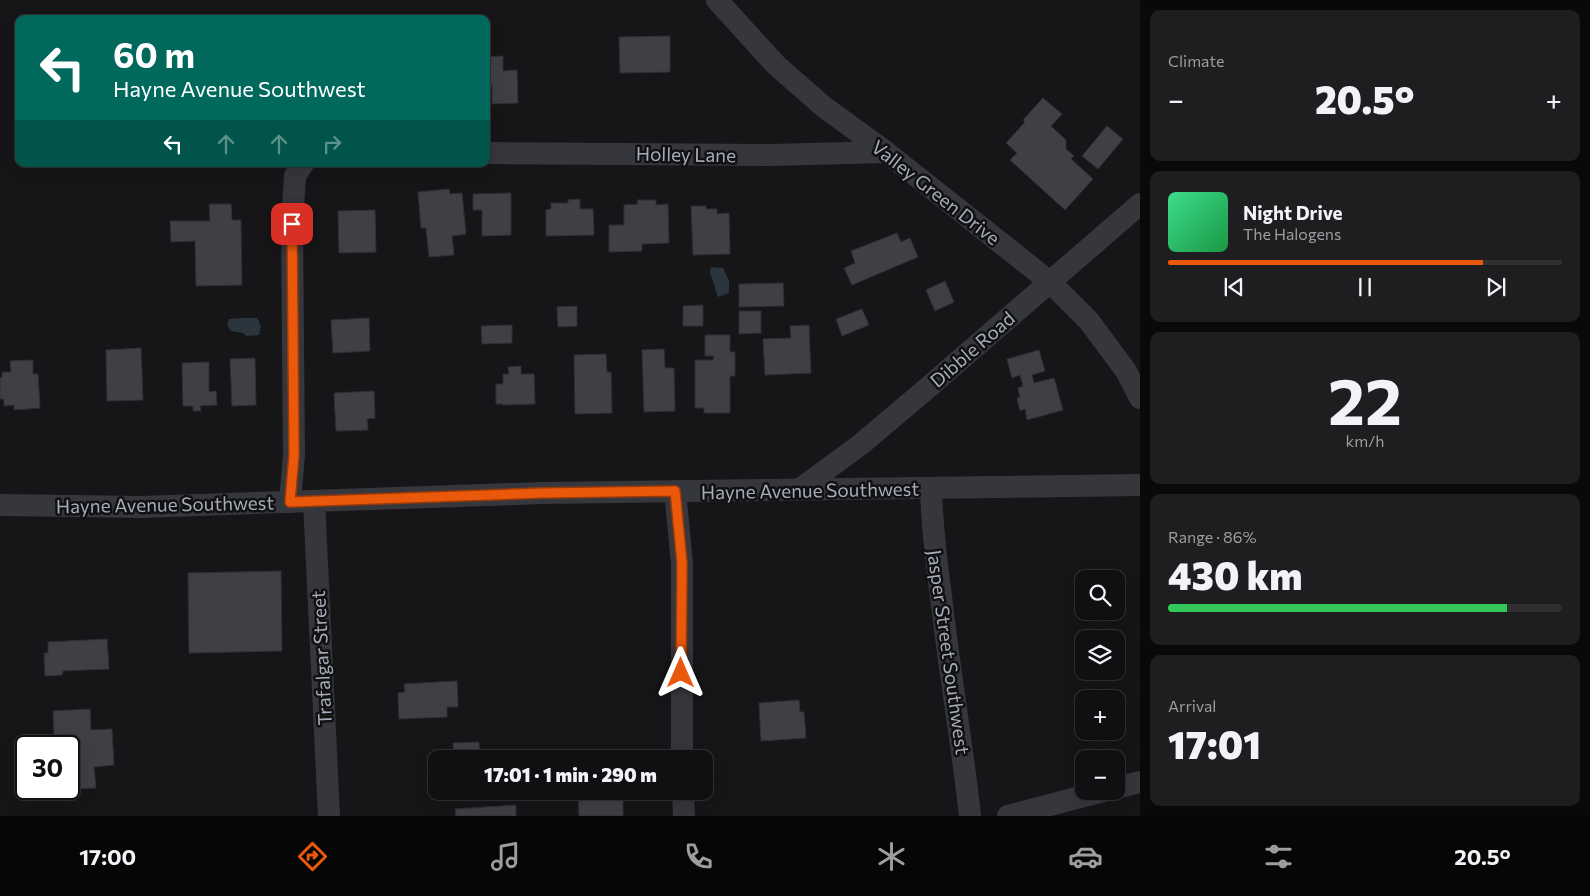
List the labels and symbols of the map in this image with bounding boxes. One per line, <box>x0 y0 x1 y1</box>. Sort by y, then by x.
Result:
street label: Valley Green Drive <box>867 135 1005 249</box>
street label: Holley Lane <box>636 142 736 166</box>
pin <box>271 203 313 245</box>
street label: Dibble Road <box>925 306 1019 392</box>
street label: Hayne Avenue Southwest <box>701 477 919 503</box>
street label: Hayne Avenue Southwest <box>56 491 274 517</box>
street label: Jasper Street Southwest <box>923 548 975 756</box>
street label: Trafalgar Street <box>306 590 336 726</box>
position arrow <box>654 646 706 698</box>
speed limit sign: 30 <box>15 735 80 800</box>

